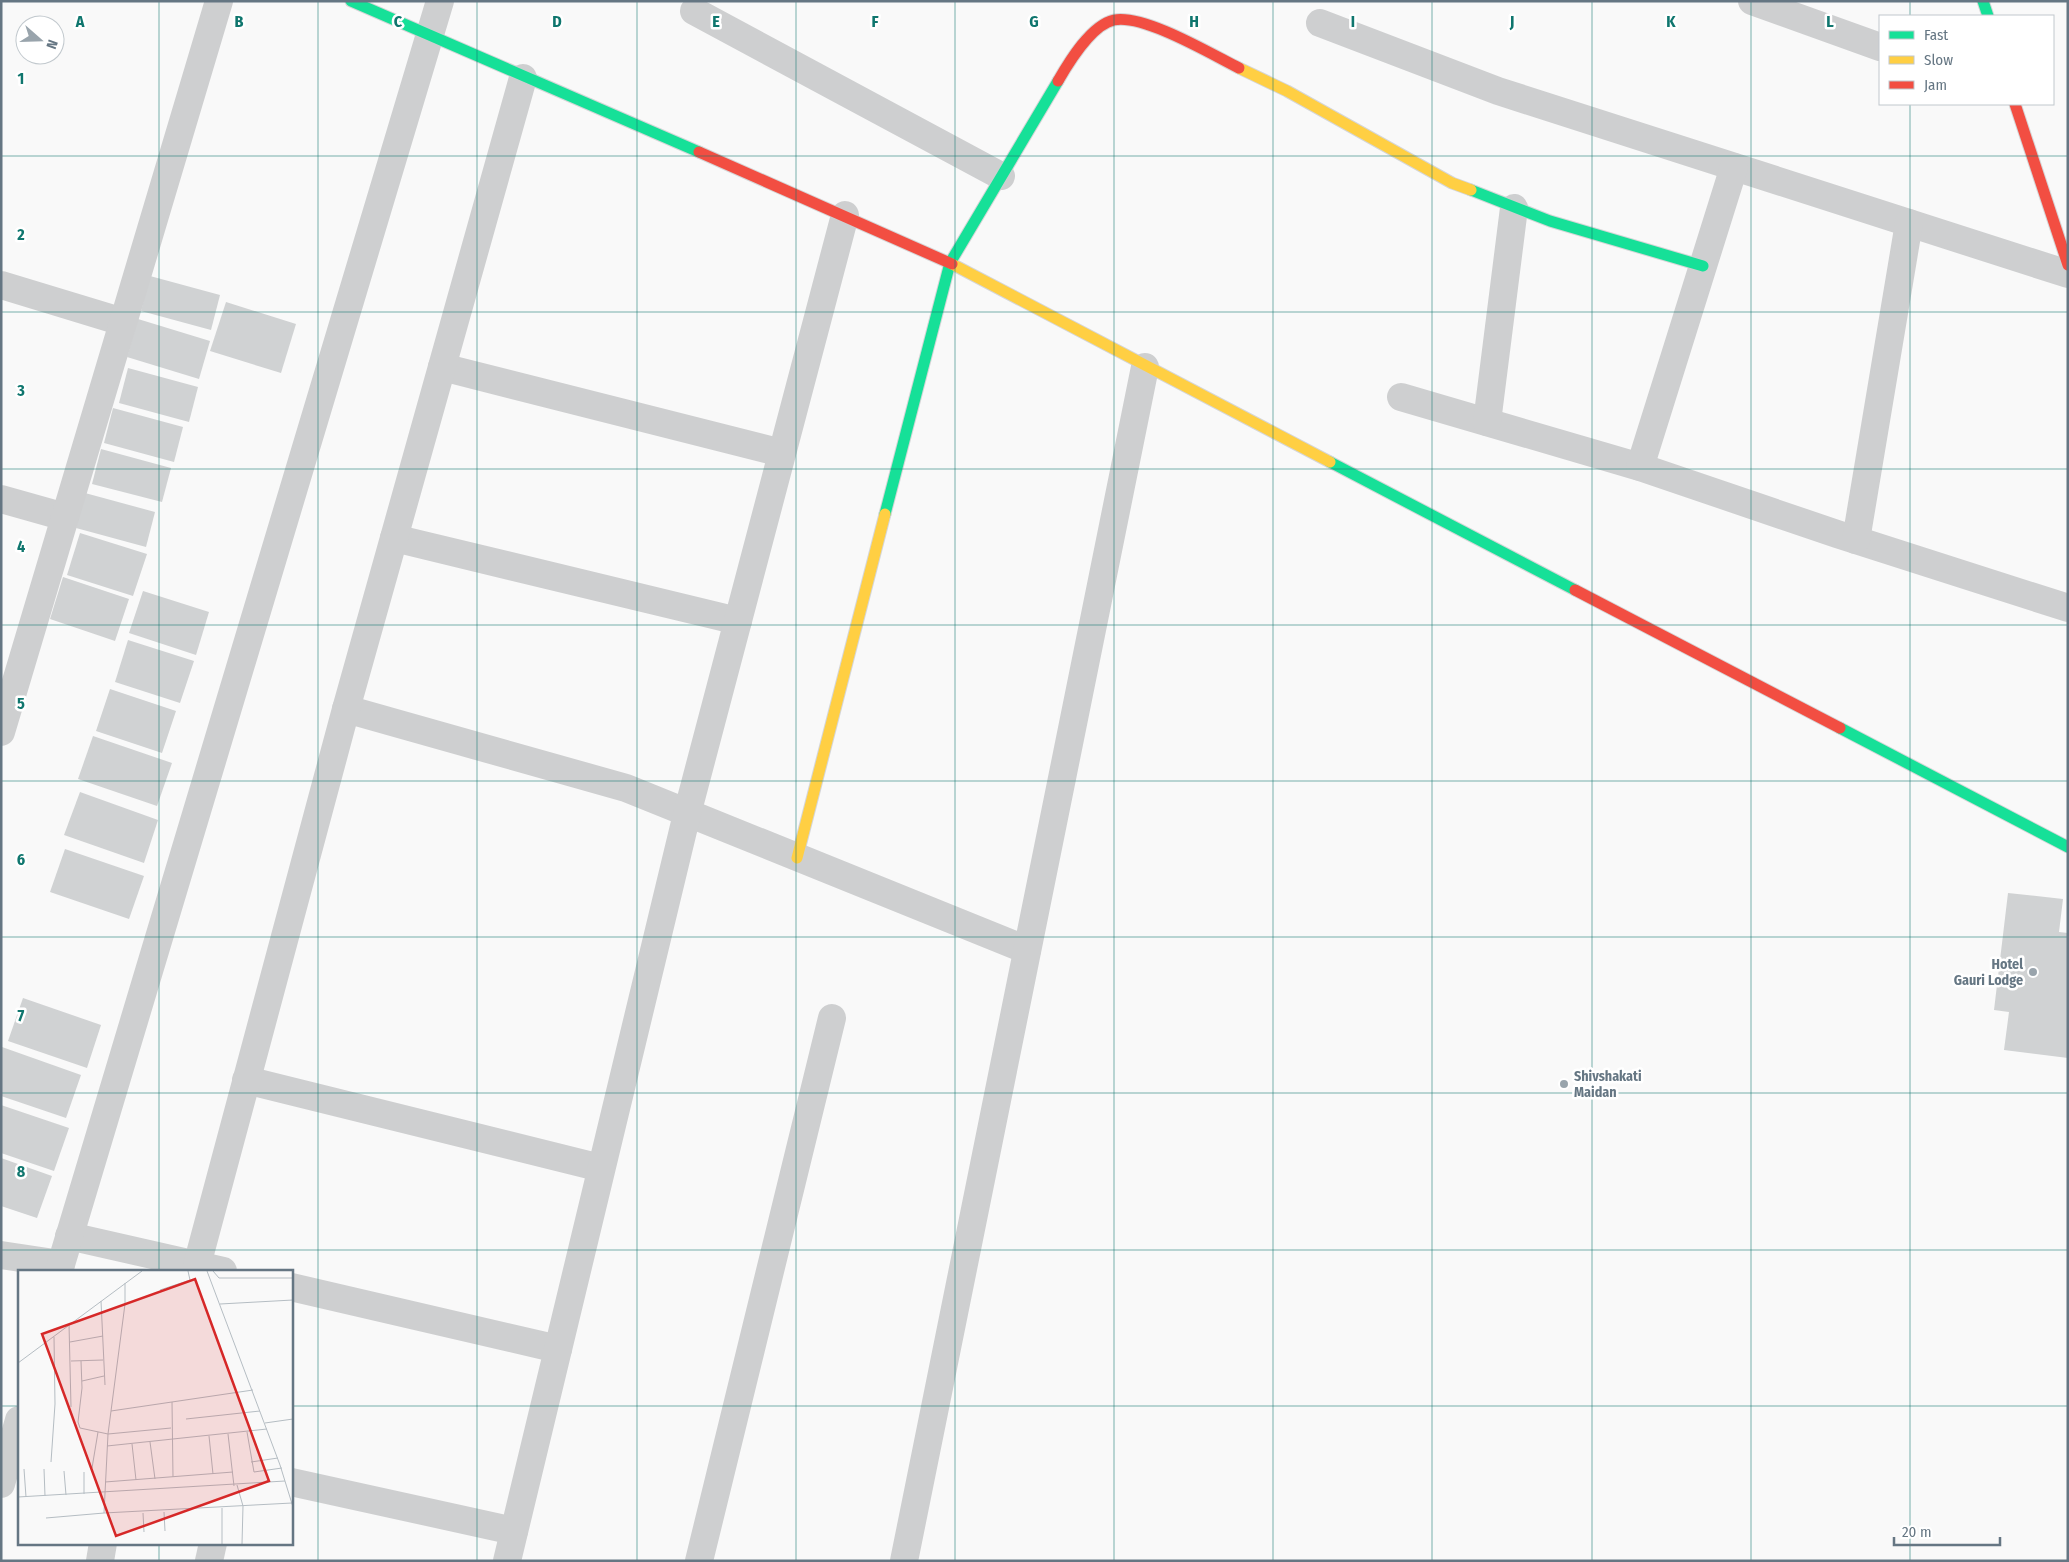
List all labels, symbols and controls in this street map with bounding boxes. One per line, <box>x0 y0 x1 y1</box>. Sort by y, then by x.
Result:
text: A <box>75 12 85 31</box>
text: B <box>235 12 244 31</box>
text: C <box>394 12 403 31</box>
text: D <box>552 12 562 31</box>
text: E <box>712 12 720 31</box>
text: F <box>871 12 879 31</box>
text: G <box>1029 12 1039 31</box>
text: H <box>1189 12 1199 31</box>
text: I <box>1351 12 1355 31</box>
text: J <box>1509 12 1514 31</box>
text: K <box>1666 12 1676 31</box>
text: L <box>1826 12 1834 31</box>
north arrow <box>15 15 65 65</box>
legend <box>1879 15 2054 105</box>
text: Fast <box>1924 26 1948 44</box>
text: N <box>42 37 61 51</box>
text: Slow <box>1924 51 1953 69</box>
text: 1 <box>18 69 24 88</box>
text: Jam <box>1924 76 1947 94</box>
text: 2 <box>16 225 25 244</box>
text: 3 <box>16 381 25 400</box>
text: 4 <box>17 537 25 556</box>
text: 5 <box>17 694 25 713</box>
text: 6 <box>17 850 25 869</box>
place label: Hotel Gauri Lodge <box>1954 956 2023 989</box>
marker: Hotel Gauri Lodge <box>2027 966 2039 978</box>
text: 7 <box>18 1006 25 1025</box>
place label: Shivshakati Maidan <box>1574 1068 1642 1101</box>
marker: Shivshakati Maidan <box>1558 1078 1570 1090</box>
text: 8 <box>17 1162 26 1181</box>
inset map <box>18 1270 292 1544</box>
scale bar <box>1894 1514 2000 1546</box>
text: 20 m <box>1902 1523 1932 1541</box>

